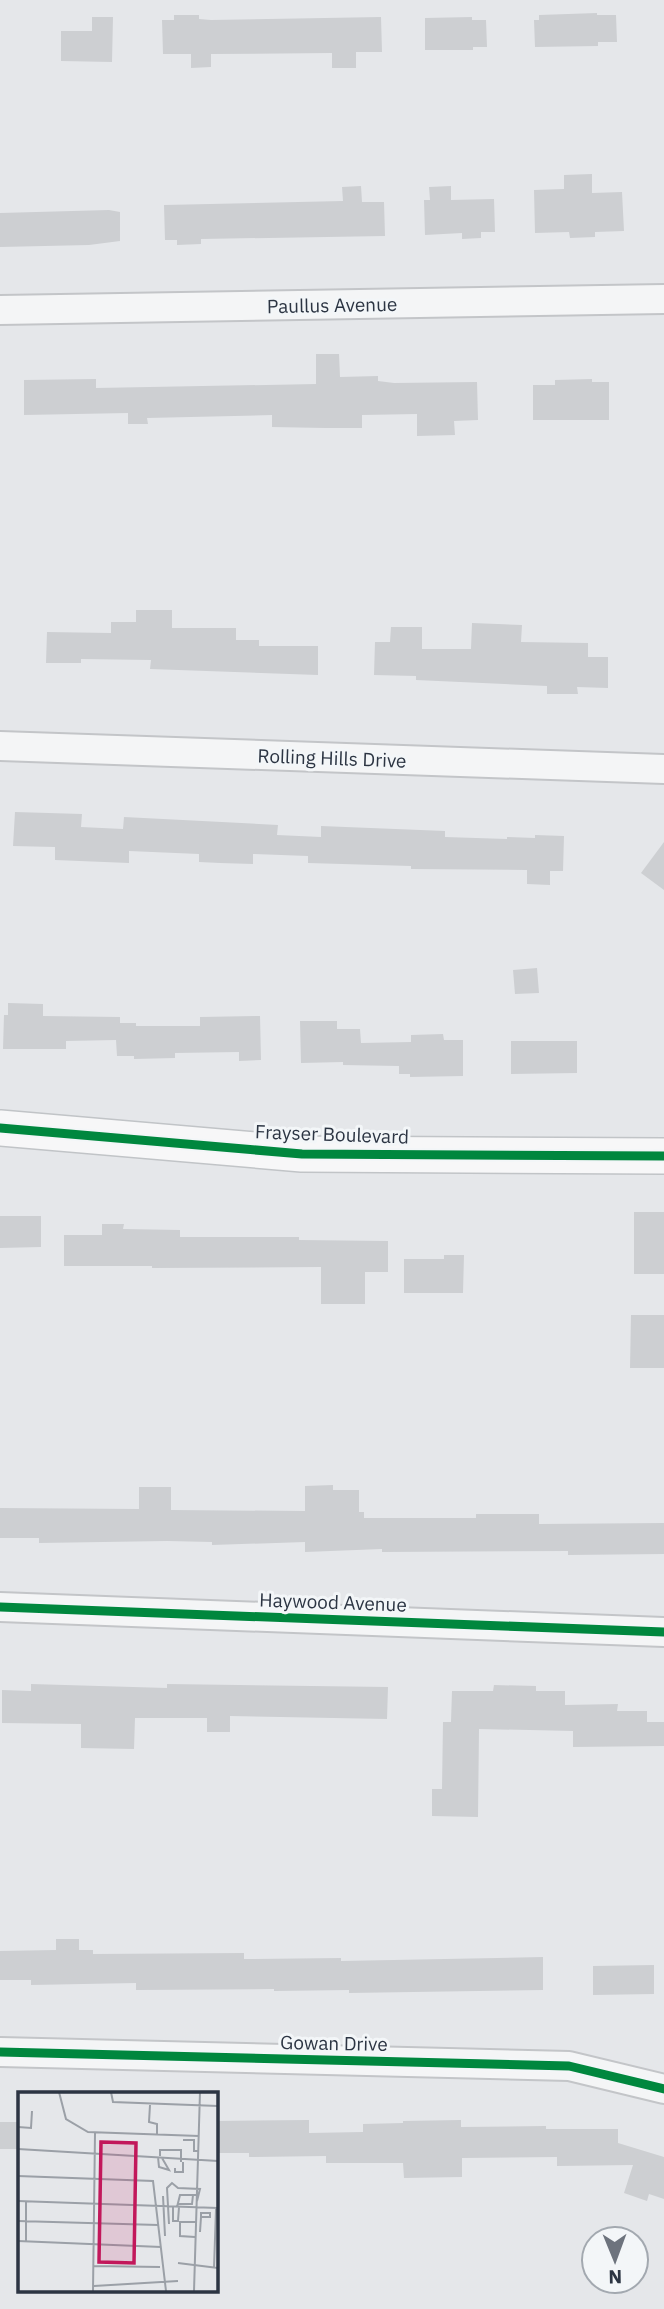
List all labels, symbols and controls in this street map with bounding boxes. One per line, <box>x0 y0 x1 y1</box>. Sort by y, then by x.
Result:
street label: Paullus Avenue <box>267 292 397 318</box>
street label: Rolling Hills Drive <box>257 743 407 773</box>
street label: Frayser Boulevard <box>255 1119 409 1149</box>
street label: Haywood Avenue <box>259 1587 407 1617</box>
street label: Gowan Drive <box>280 2030 388 2056</box>
inset map <box>18 2092 217 2292</box>
north arrow <box>580 2225 650 2295</box>
text: N <box>608 2265 622 2289</box>

